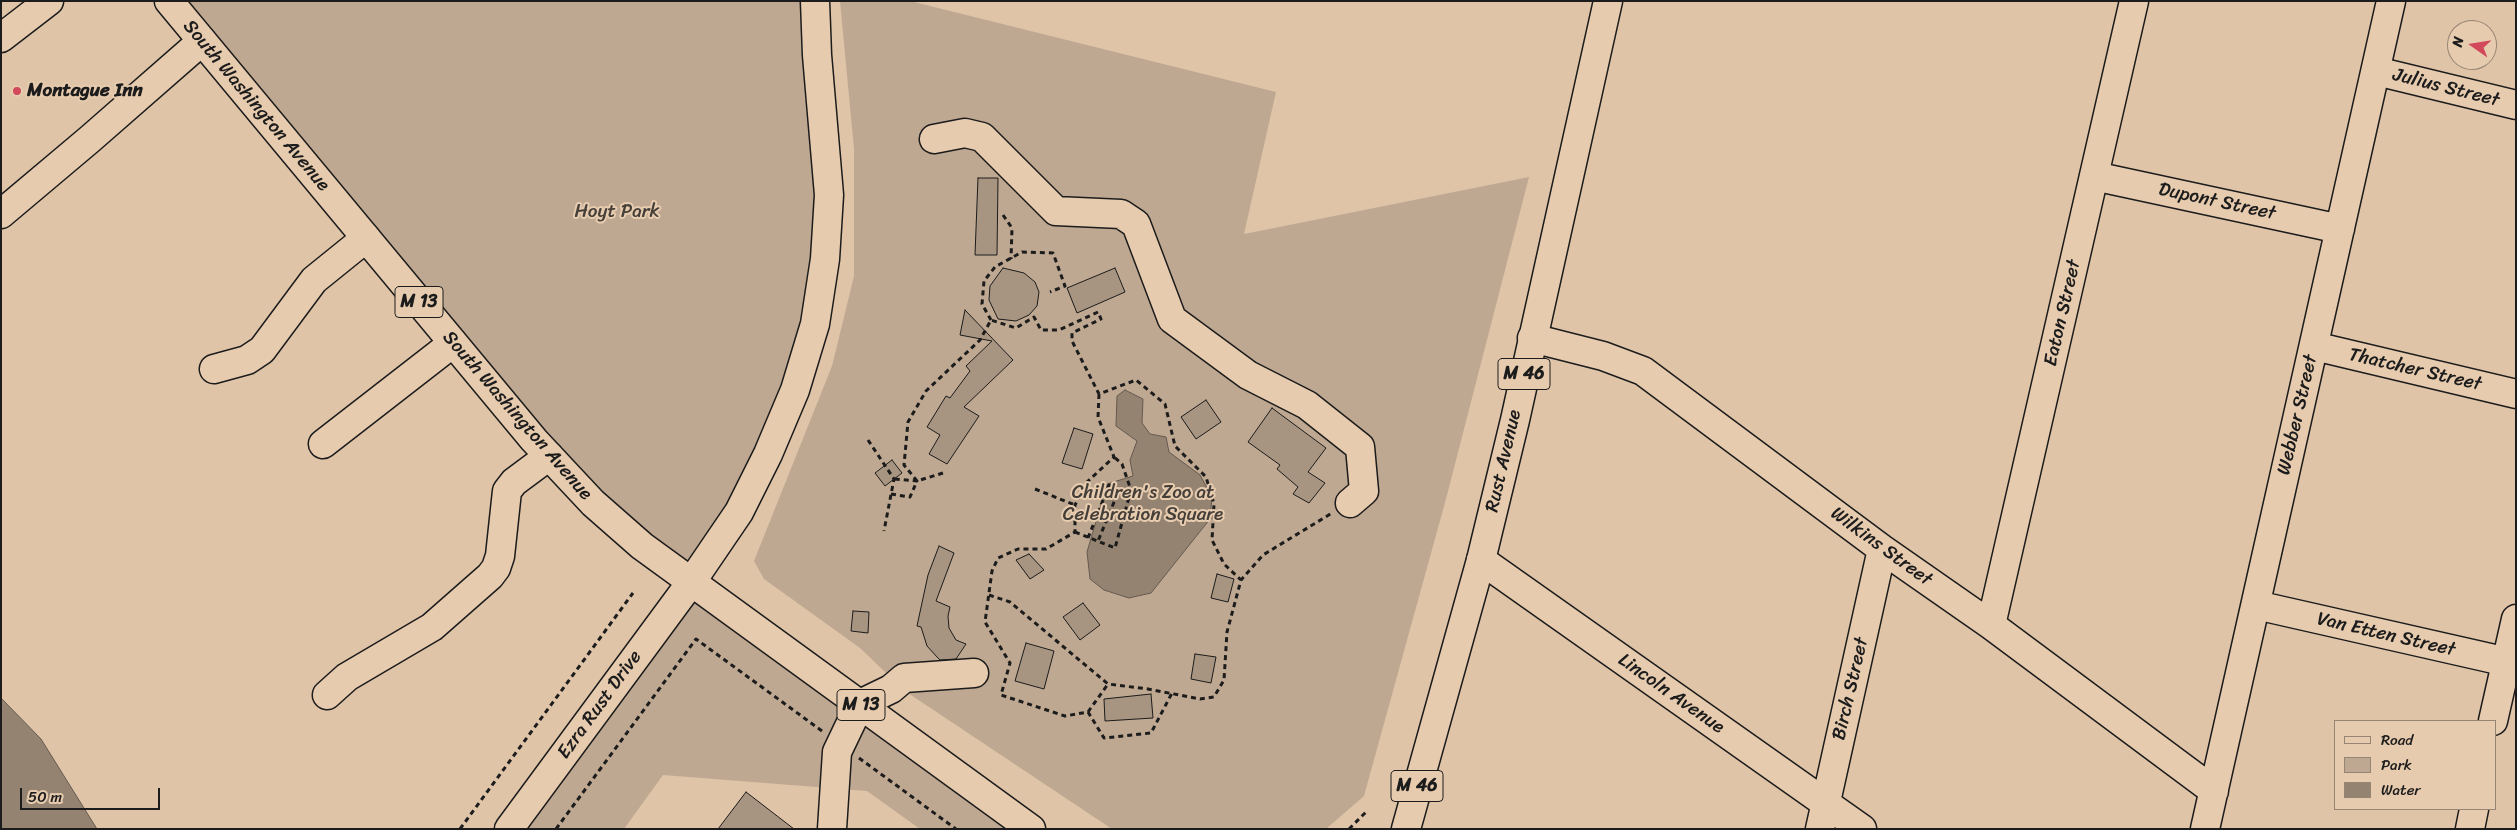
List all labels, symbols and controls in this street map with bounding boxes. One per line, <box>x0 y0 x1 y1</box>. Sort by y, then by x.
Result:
street label: South Washington Avenue <box>178 16 334 196</box>
north arrow <box>2447 20 2497 70</box>
text: N <box>2445 34 2471 49</box>
street label: Julius Street <box>2390 64 2502 112</box>
place label: Montague Inn <box>27 80 143 102</box>
marker: Montague Inn <box>11 85 23 97</box>
street label: Dupont Street <box>2156 178 2278 226</box>
park label: Hoyt Park <box>574 201 660 223</box>
street label: Eaton Street <box>2040 258 2086 368</box>
road number: M 13 <box>395 286 443 318</box>
street label: South Washington Avenue <box>437 327 597 505</box>
street label: Thatcher Street <box>2346 344 2484 396</box>
street label: Webber Street <box>2273 353 2323 477</box>
road number: M 46 <box>1498 358 1550 389</box>
street label: Rust Avenue <box>1481 408 1527 514</box>
park label: Children's Zoo at Celebration Square <box>1063 482 1223 526</box>
street label: Wilkins Street <box>1826 503 1936 591</box>
street label: Van Etten Street <box>2315 608 2457 662</box>
street label: Birch Street <box>1828 635 1874 743</box>
street label: Ezra Rust Drive <box>553 646 647 764</box>
street label: Lincoln Avenue <box>1613 649 1729 739</box>
road number: M 13 <box>837 690 885 720</box>
legend <box>2334 720 2497 810</box>
text: Road <box>2381 727 2413 753</box>
text: Park <box>2381 752 2412 778</box>
road number: M 46 <box>1391 770 1443 801</box>
text: Water <box>2381 777 2421 803</box>
scale bar <box>22 778 162 810</box>
text: 50 m <box>28 784 62 810</box>

